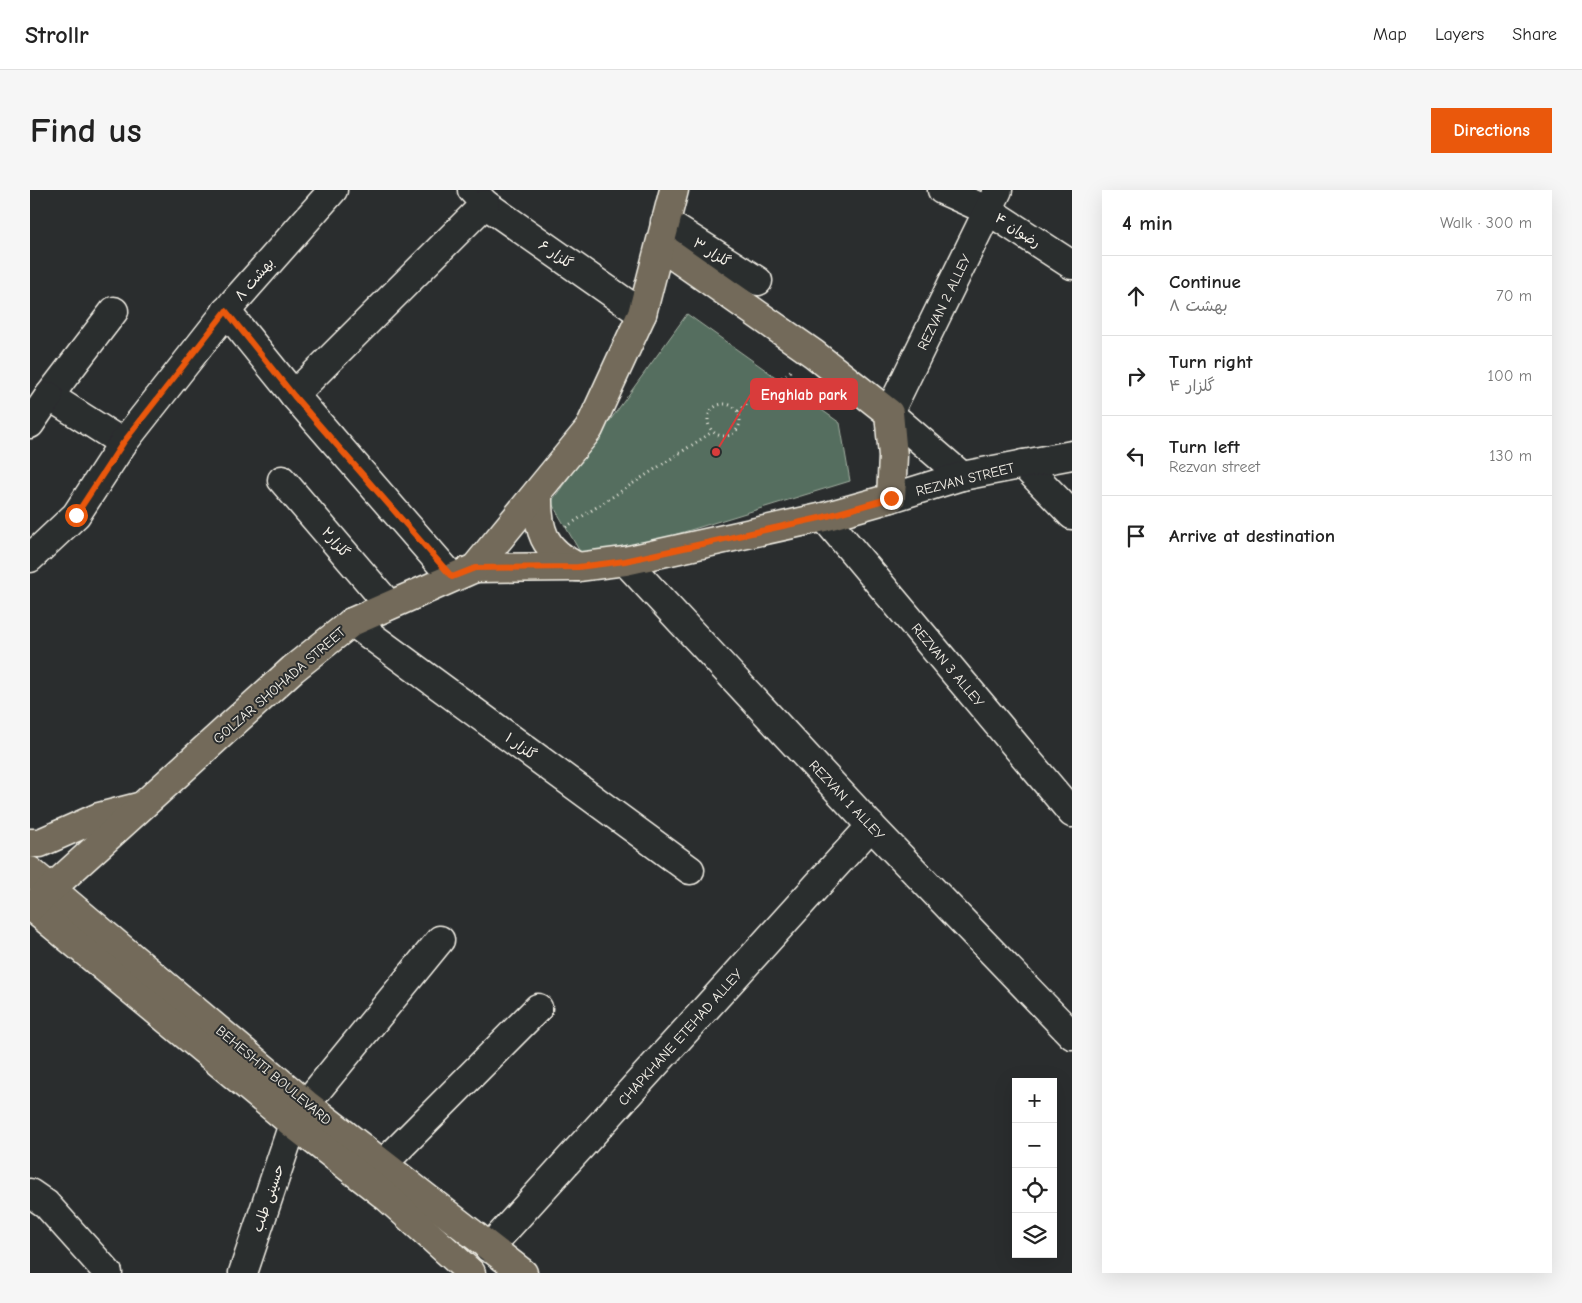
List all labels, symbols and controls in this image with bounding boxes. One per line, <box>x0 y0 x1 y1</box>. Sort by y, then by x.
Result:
text: Strollr <box>25 21 89 49</box>
text: Map <box>1373 24 1407 45</box>
text: Layers <box>1435 24 1484 45</box>
text: Share <box>1512 24 1557 45</box>
button: Directions <box>1431 108 1552 153</box>
text: Find us <box>30 110 142 151</box>
street label: رضوان ۴ <box>992 209 1044 251</box>
text: 4 min <box>1122 211 1173 235</box>
text: Walk · 300 m <box>1440 214 1532 232</box>
street label: گلزار ۳ <box>690 234 734 271</box>
street label: گلزار ۶ <box>535 236 576 272</box>
street label: REZVAN 2 ALLEY <box>914 251 975 353</box>
street label: بهشت ۸ <box>231 254 278 304</box>
text: Continue <box>1169 271 1241 293</box>
icon: ahead <box>1122 282 1150 310</box>
text: 70 m <box>1496 287 1532 305</box>
text: بهشت ۸ <box>1169 297 1228 315</box>
text: Turn right <box>1169 351 1253 373</box>
icon: right <box>1122 362 1150 390</box>
text: 100 m <box>1488 367 1532 385</box>
text: گلزار ۴ <box>1169 377 1215 395</box>
callout: Enghlab park <box>751 379 857 409</box>
text: Enghlab park <box>761 386 848 404</box>
text: Turn left <box>1169 436 1240 458</box>
icon: left <box>1122 442 1150 470</box>
text: 130 m <box>1489 447 1532 465</box>
text: Rezvan street <box>1169 458 1260 476</box>
street label: REZVAN STREET <box>914 459 1017 500</box>
route end <box>880 487 903 510</box>
route start <box>65 504 88 527</box>
icon: arrive <box>1122 522 1150 550</box>
street label: گلزار۲ <box>318 524 353 561</box>
text: Arrive at destination <box>1169 525 1335 547</box>
street label: REZVAN 3 ALLEY <box>908 620 988 711</box>
street label: GOLZAR SHOHADA STREET <box>210 623 349 747</box>
street label: گلزار ۱ <box>502 729 540 764</box>
street label: REZVAN 1 ALLEY <box>805 757 888 844</box>
street label: CHAPKHANE ETEHAD ALLEY <box>615 965 747 1109</box>
street label: BEHESHTI BOULEVARD <box>212 1022 335 1129</box>
map controls <box>1012 1078 1057 1258</box>
button: + <box>1012 1078 1057 1123</box>
button: − <box>1012 1123 1057 1168</box>
street label: حسینی طلب <box>249 1162 288 1234</box>
button: locate <box>1012 1168 1057 1213</box>
button: layers <box>1012 1213 1057 1258</box>

